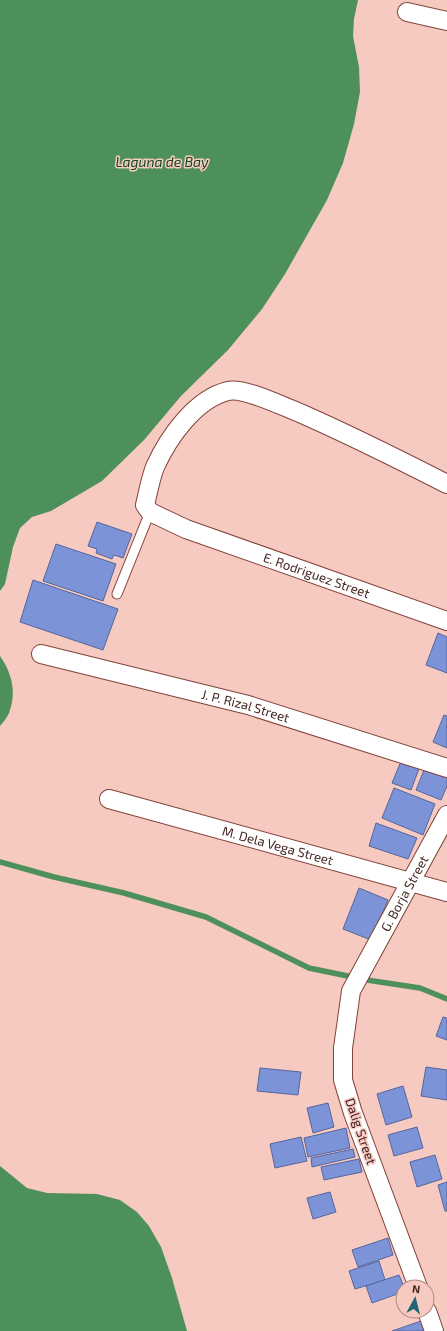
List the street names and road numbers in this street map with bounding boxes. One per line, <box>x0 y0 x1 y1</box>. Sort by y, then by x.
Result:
street label: E. Rodriguez Street <box>261 549 372 601</box>
street label: J. P. Rizal Street <box>200 686 292 726</box>
street label: M. Dela Vega Street <box>220 823 335 868</box>
street label: G. Borja Street <box>377 853 431 934</box>
street label: Dalig Street <box>342 1096 380 1166</box>

